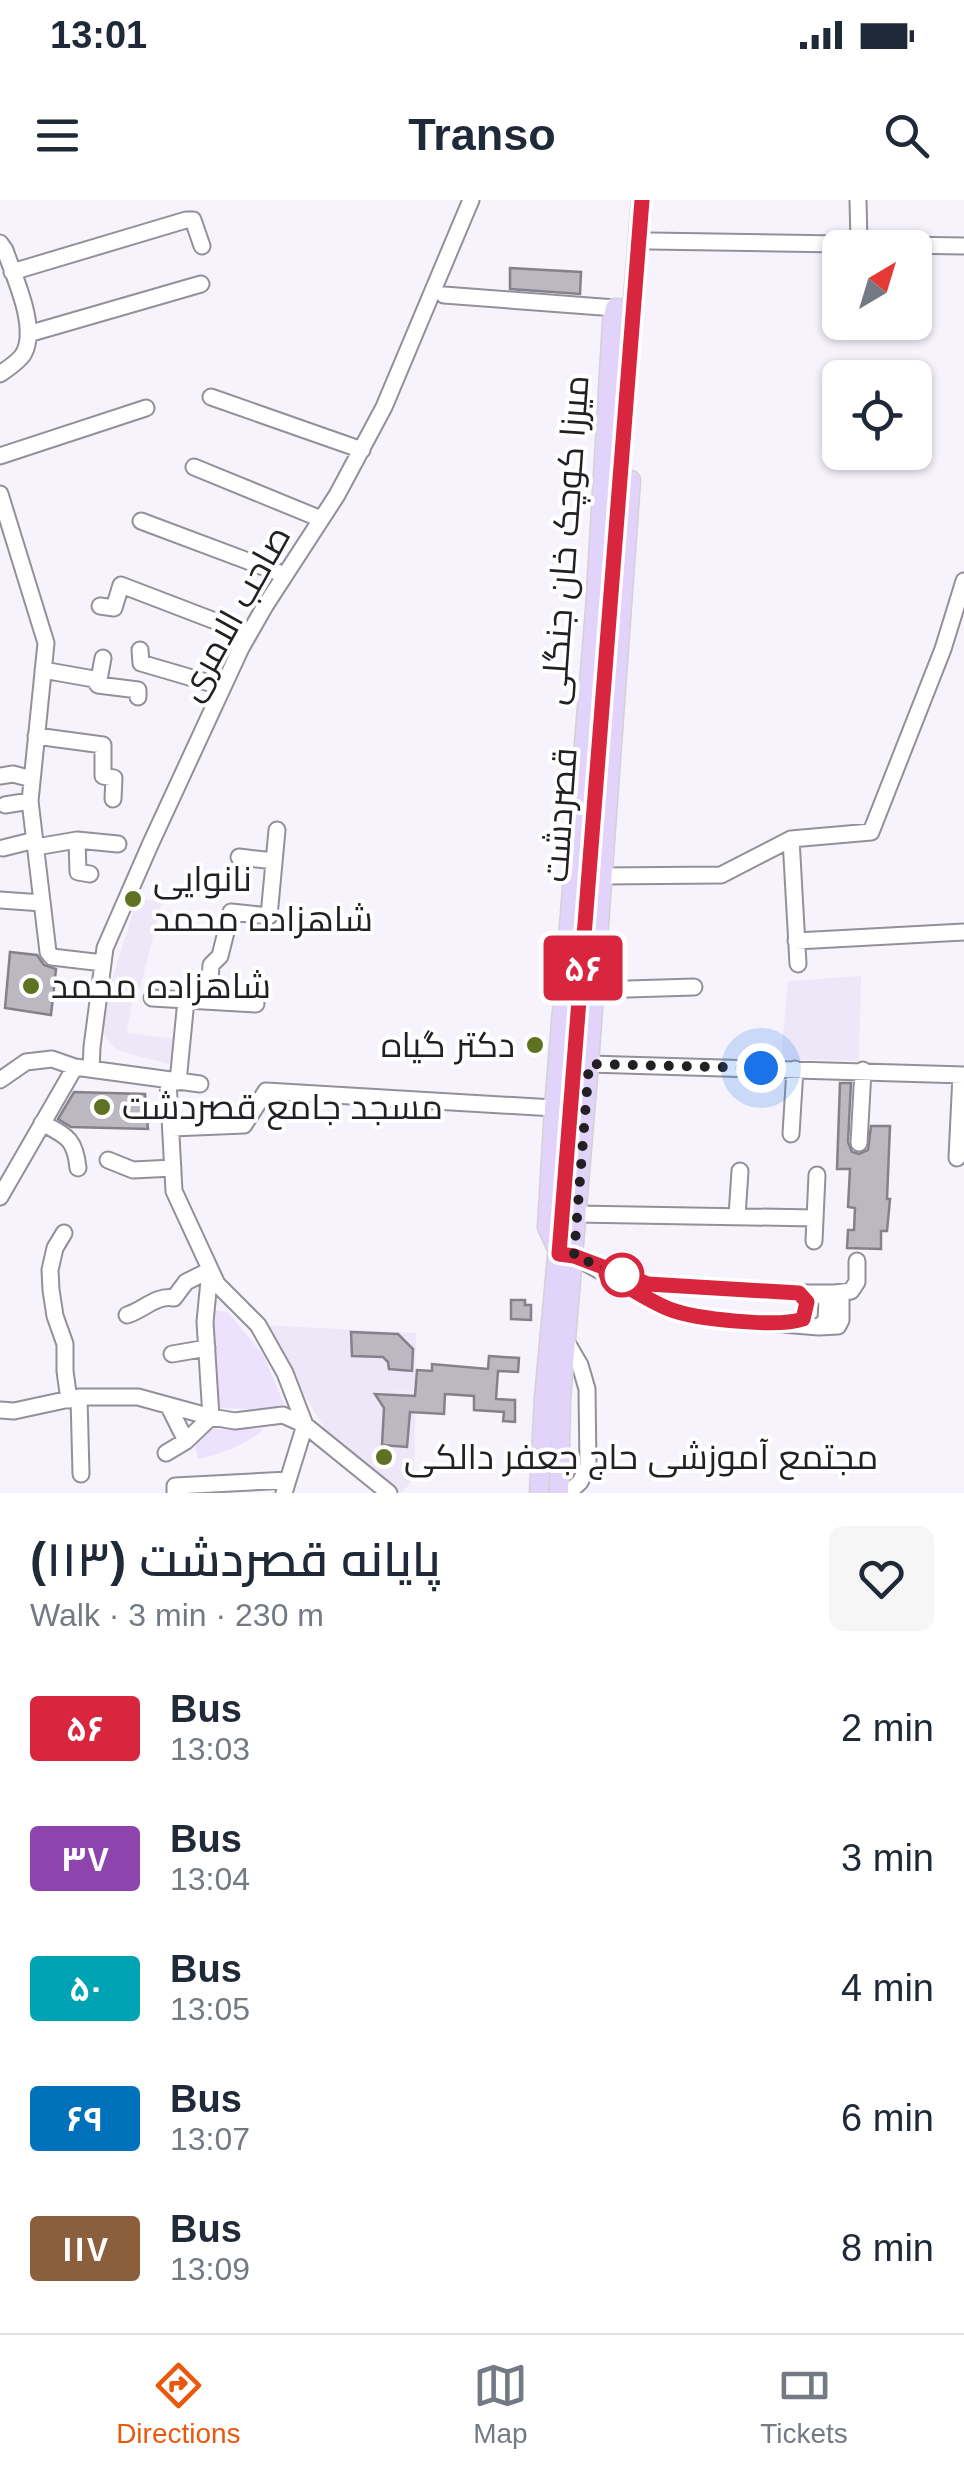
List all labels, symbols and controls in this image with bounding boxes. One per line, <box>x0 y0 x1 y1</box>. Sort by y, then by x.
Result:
text: 13:01 <box>50 14 147 56</box>
icon: menu <box>30 108 85 163</box>
icon: search <box>879 108 934 163</box>
text: Transo <box>408 109 556 160</box>
north arrow <box>822 230 932 340</box>
map controls <box>822 230 932 470</box>
button: locate <box>822 360 932 470</box>
street label: میرزا کوچک خان جنگلی <box>534 374 599 706</box>
street label: صاحب الامری <box>170 519 299 708</box>
street label: قصردشت <box>535 746 585 884</box>
place label: نانوایی شاهزاده محمد <box>153 859 373 939</box>
marker: نانوایی شاهزاده محمد <box>122 888 144 910</box>
line badge: ۵۶ <box>538 936 628 1000</box>
text: ۵۶ <box>564 949 602 988</box>
place label: شاهزاده محمد <box>51 966 271 1006</box>
marker: شاهزاده محمد <box>20 975 42 997</box>
place label: دکتر گیاه <box>381 1025 515 1065</box>
marker: دکتر گیاه <box>524 1034 546 1056</box>
your location <box>736 1043 786 1093</box>
place label: مسجد جامع قصردشت <box>122 1087 443 1130</box>
marker: مسجد جامع قصردشت <box>91 1096 113 1118</box>
unlabelled marker <box>601 1254 643 1296</box>
place label: مجتمع آموزشی حاج جعفر دالکی <box>404 1437 878 1480</box>
marker: مجتمع آموزشی حاج جعفر دالکی <box>373 1446 395 1468</box>
button: heart <box>829 1526 934 1631</box>
text: پایانه قصردشت (۱۱۳) <box>30 1533 441 1586</box>
text: Walk · 3 min · 230 m <box>30 1597 324 1633</box>
text: Bus <box>170 1688 242 1730</box>
text: 2 min <box>841 1707 934 1749</box>
text: ۵۶ <box>66 1709 104 1748</box>
text: 13:03 <box>170 1731 250 1767</box>
text: Bus <box>170 1818 242 1860</box>
text: 3 min <box>841 1837 934 1879</box>
text: ۳۷ <box>60 1839 110 1878</box>
text: 13:04 <box>170 1861 250 1897</box>
text: Bus <box>170 1948 242 1990</box>
text: 4 min <box>841 1967 934 2009</box>
text: ۵۰ <box>69 1969 101 2008</box>
text: 13:05 <box>170 1991 250 2027</box>
text: Bus <box>170 2078 242 2120</box>
text: 6 min <box>841 2097 934 2139</box>
text: ۶۹ <box>67 2099 103 2138</box>
text: 13:07 <box>170 2121 250 2157</box>
text: Bus <box>170 2208 242 2250</box>
text: 8 min <box>841 2227 934 2269</box>
text: ۱۱۷ <box>61 2229 109 2268</box>
text: 13:09 <box>170 2251 250 2287</box>
tab: Directions <box>116 2358 241 2450</box>
tab: Map <box>473 2358 528 2450</box>
tab: Tickets <box>760 2358 848 2450</box>

